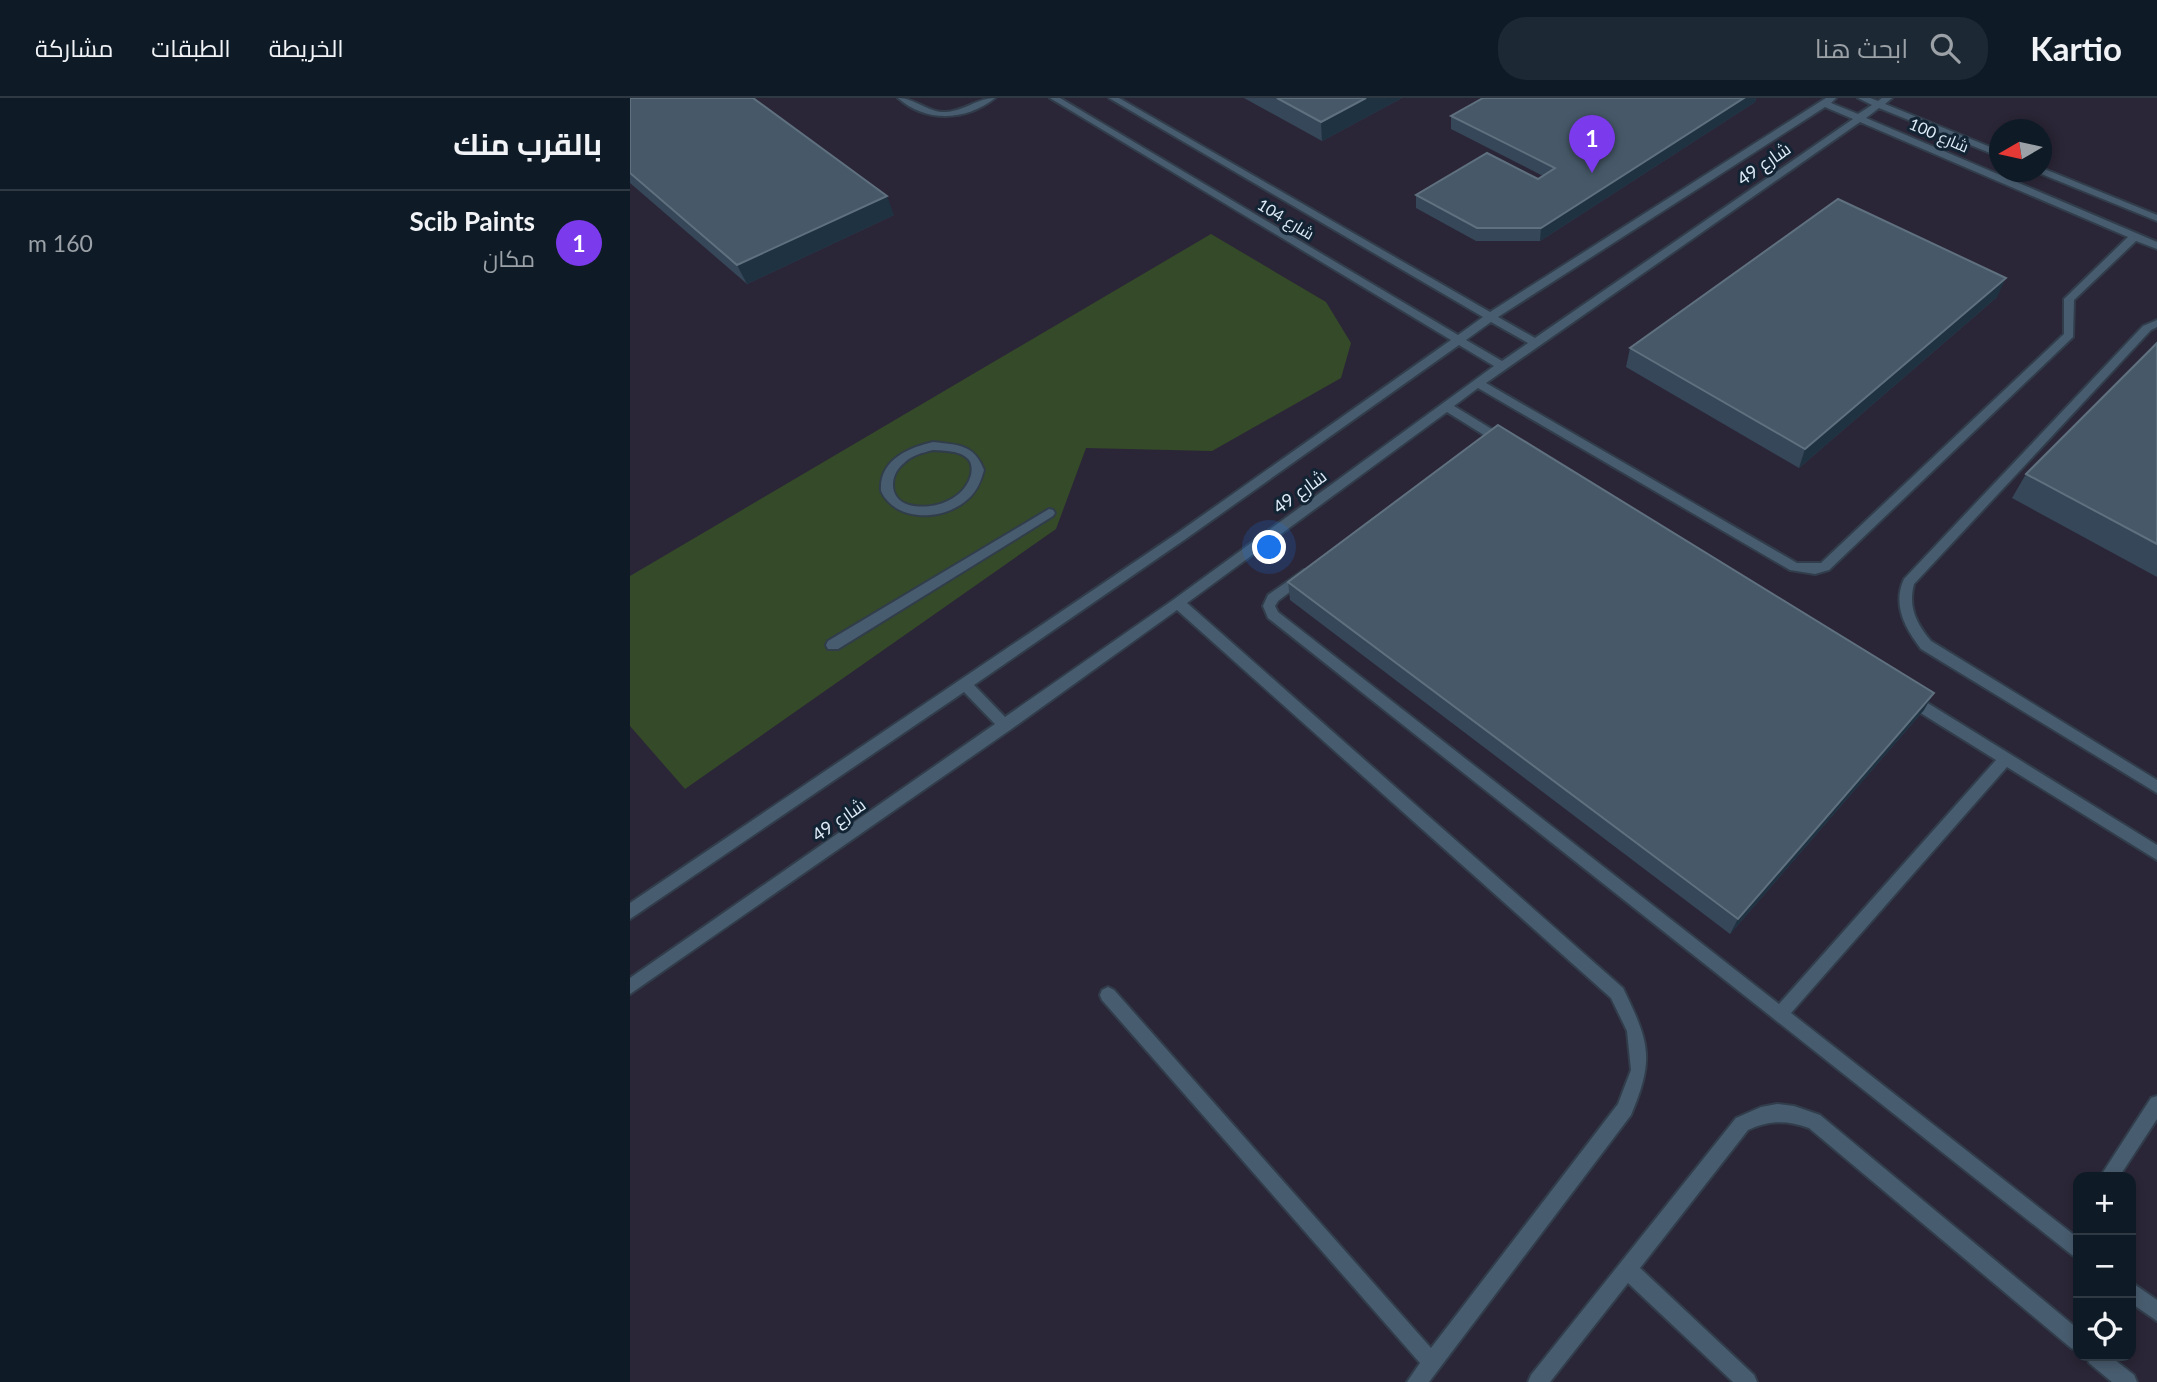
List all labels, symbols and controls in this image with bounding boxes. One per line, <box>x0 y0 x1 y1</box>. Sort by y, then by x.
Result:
search box <box>1498 17 1988 80</box>
text: Kartio <box>2030 28 2122 68</box>
icon: search <box>1926 29 1964 67</box>
text: ابحث هنا <box>1815 32 1908 64</box>
text: مشاركة <box>35 33 113 62</box>
text: الطبقات <box>151 33 231 62</box>
text: الخريطة <box>269 33 344 62</box>
street label: شارع 100 <box>1905 113 1972 158</box>
pin: 1 <box>1569 115 1615 173</box>
north arrow <box>1989 119 2052 182</box>
text: بالقرب منك <box>453 125 602 161</box>
street label: شارع 49 <box>1732 137 1796 191</box>
street label: شارع 104 <box>1253 194 1318 245</box>
text: Scib Paints <box>409 205 535 237</box>
text: 160 m <box>28 229 93 257</box>
text: 1 <box>572 229 586 257</box>
text: مكان <box>483 244 535 272</box>
street label: شارع 49 <box>1269 465 1331 519</box>
your location <box>1252 530 1286 564</box>
street label: شارع 49 <box>807 793 871 847</box>
map controls <box>2073 1172 2136 1361</box>
button: + <box>2073 1172 2136 1235</box>
button: − <box>2073 1235 2136 1298</box>
button: locate <box>2073 1298 2136 1361</box>

